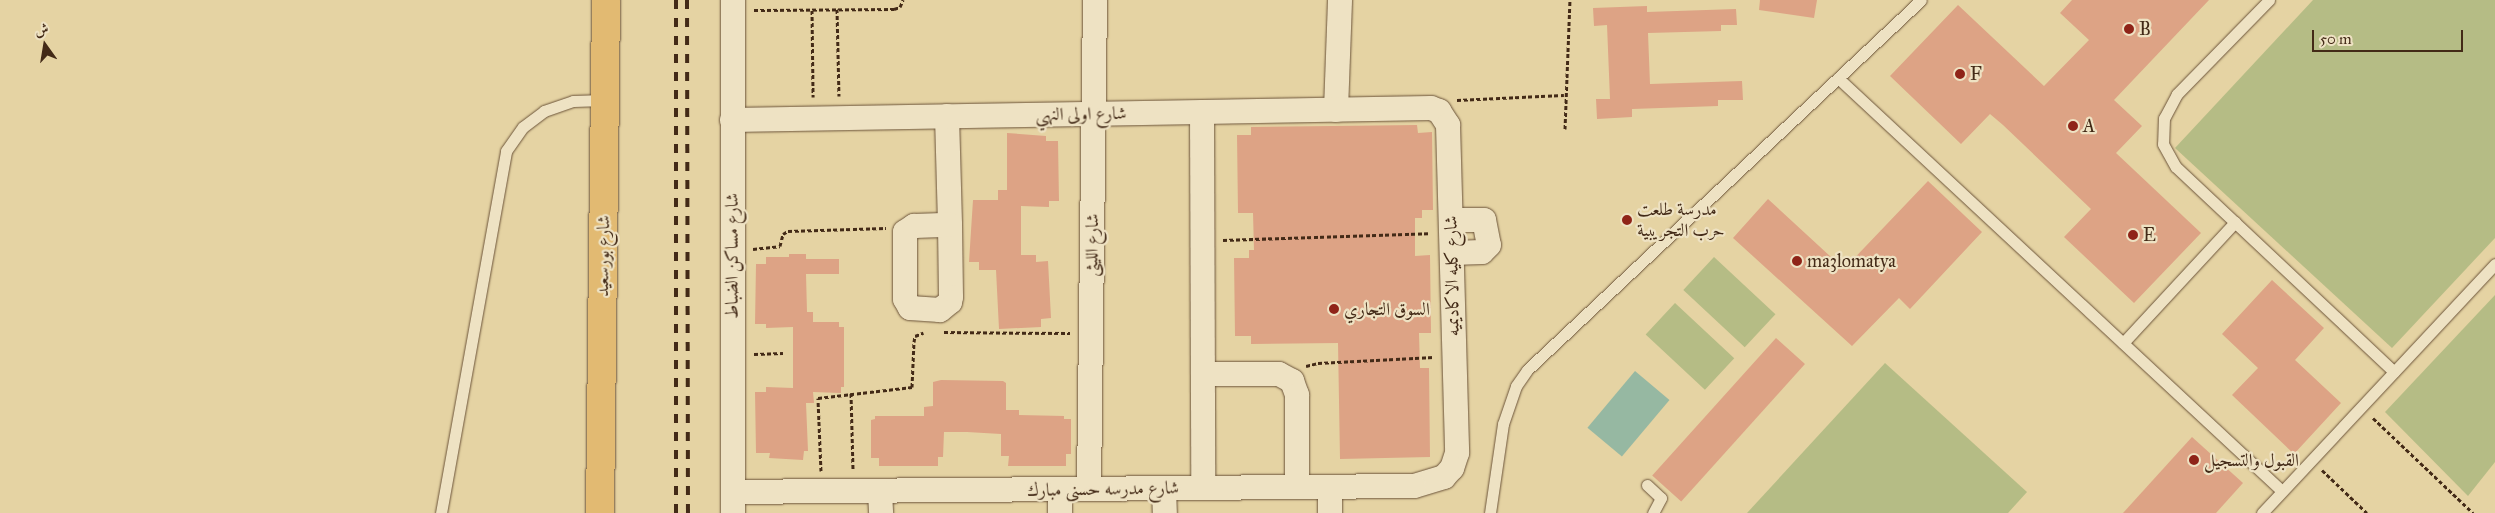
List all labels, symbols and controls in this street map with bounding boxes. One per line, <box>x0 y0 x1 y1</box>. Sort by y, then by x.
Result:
place label: B <box>2139 18 2151 40</box>
north arrow <box>20 20 70 70</box>
text: ش <box>33 20 50 40</box>
scale bar <box>2315 20 2466 52</box>
marker: B <box>2123 23 2135 35</box>
text: 50 m <box>2320 30 2352 48</box>
place label: F <box>1970 63 1982 85</box>
marker: F <box>1954 68 1966 80</box>
street label: شارع اولى النهي <box>1035 102 1127 126</box>
place label: A <box>2083 115 2095 137</box>
marker: A <box>2067 120 2079 132</box>
street label: شارع مساكن الضباط <box>721 193 743 319</box>
place label: مدرسة طلعت حرب التجريبية <box>1637 199 1725 242</box>
street label: شارع الليثى <box>1081 213 1103 277</box>
marker: مدرسة طلعت حرب التجريبية <box>1621 214 1633 226</box>
street label: شارع بورسعيد <box>591 215 615 297</box>
street label: شارع كليه الاكاديميه <box>1440 215 1464 337</box>
place label: E <box>2143 224 2156 246</box>
marker: E <box>2127 229 2139 241</box>
place label: ma3lomatya <box>1807 250 1896 272</box>
marker: ma3lomatya <box>1791 255 1803 267</box>
place label: السوق التجاري <box>1344 298 1430 320</box>
marker: السوق التجاري <box>1328 303 1340 315</box>
place label: القبول والتسجيل <box>2204 449 2299 471</box>
marker: القبول والتسجيل <box>2188 454 2200 466</box>
street label: شارع مدرسه حسنى مبارك <box>1027 477 1179 501</box>

